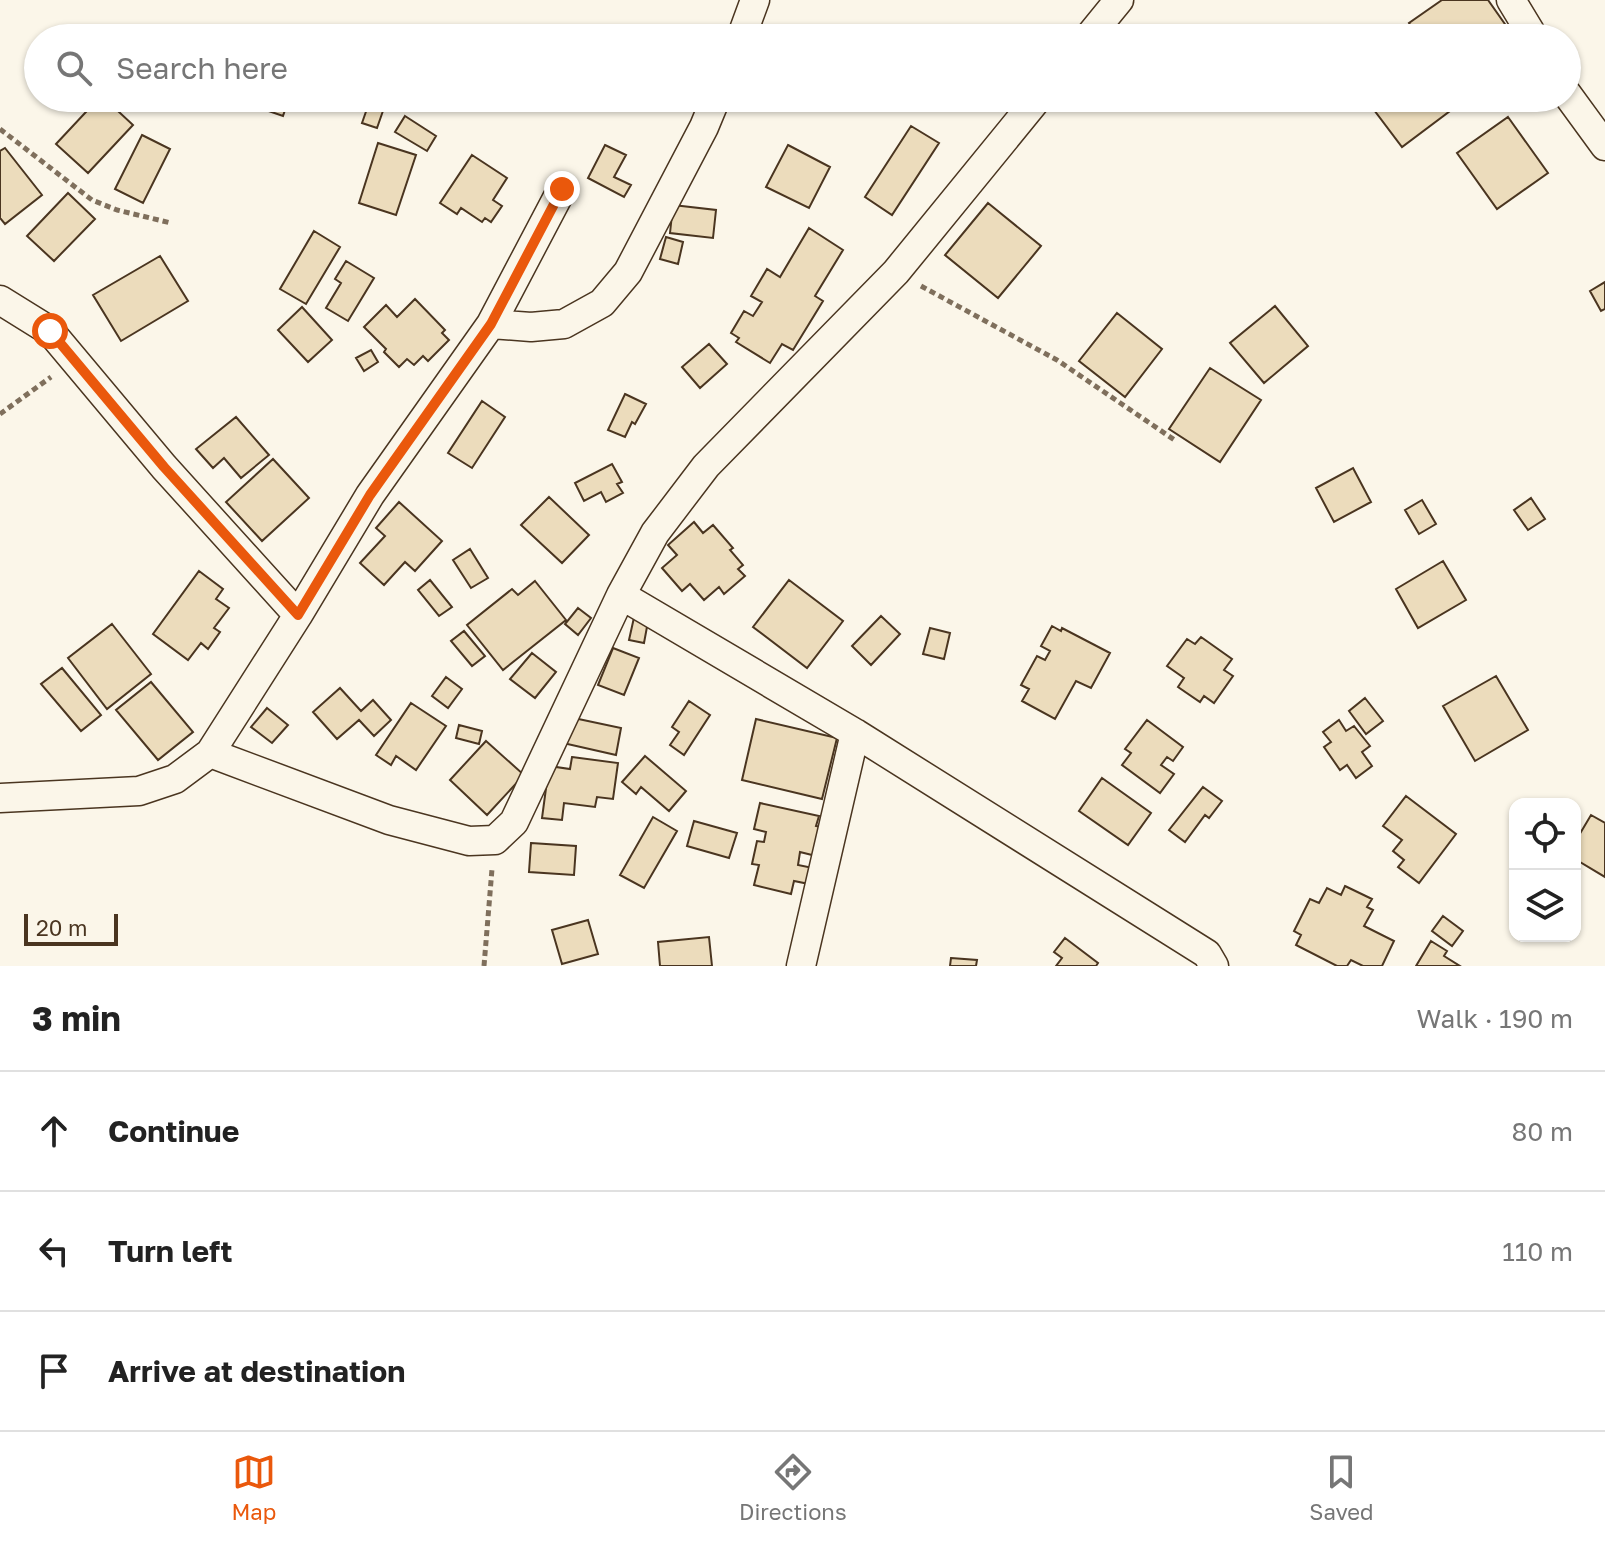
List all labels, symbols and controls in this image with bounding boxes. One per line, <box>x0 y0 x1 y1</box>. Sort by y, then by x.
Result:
search box <box>24 24 1581 112</box>
icon: search <box>52 46 96 90</box>
text: Search here <box>116 50 288 86</box>
route end <box>544 171 580 207</box>
route start <box>32 313 68 349</box>
map controls <box>1509 798 1581 942</box>
button: locate <box>1509 798 1581 870</box>
button: layers <box>1509 870 1581 942</box>
scale bar <box>24 910 118 946</box>
text: 20 m <box>36 914 87 941</box>
text: 3 min <box>32 998 121 1038</box>
text: Walk · 190 m <box>1417 1003 1573 1034</box>
icon: ahead <box>32 1109 76 1153</box>
text: Continue <box>108 1113 239 1149</box>
text: 80 m <box>1512 1116 1573 1147</box>
icon: left <box>32 1229 76 1273</box>
text: Turn left <box>108 1233 233 1269</box>
text: 110 m <box>1502 1236 1573 1267</box>
icon: arrive <box>32 1349 76 1393</box>
text: Arrive at destination <box>108 1353 405 1389</box>
tab: Map <box>231 1450 276 1525</box>
tab: Directions <box>739 1450 847 1525</box>
tab: Saved <box>1309 1450 1374 1525</box>

